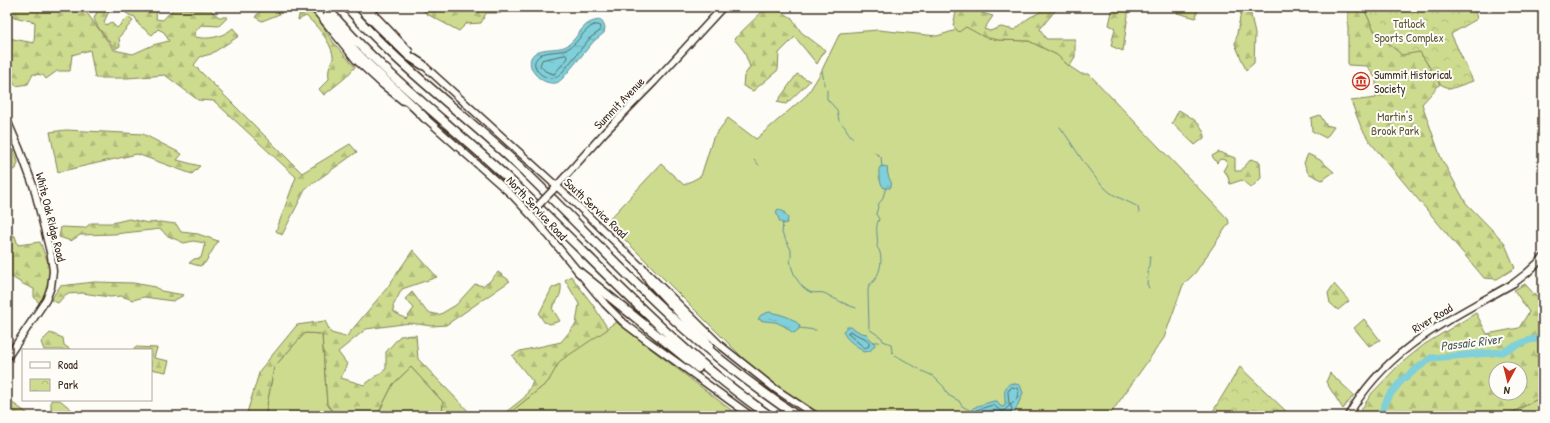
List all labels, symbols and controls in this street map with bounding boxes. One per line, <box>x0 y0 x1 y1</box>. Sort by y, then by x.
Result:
park label: Tatlock Sports Complex <box>1374 15 1444 46</box>
place label: Summit Historical Society <box>1374 66 1453 97</box>
museum icon: Summit Historical Society <box>1351 71 1371 91</box>
street label: Summit Avenue <box>590 73 648 133</box>
park label: Martin's Brook Park <box>1371 108 1419 139</box>
street label: White Oak Ridge Road <box>32 171 70 264</box>
street label: North Service Road <box>503 172 571 244</box>
street label: South Service Road <box>560 174 632 242</box>
street label: River Road <box>1408 299 1456 337</box>
water label: Passaic River <box>1439 329 1505 355</box>
legend <box>22 349 152 401</box>
text: Road <box>58 356 78 373</box>
north arrow <box>1488 361 1528 401</box>
text: Park <box>58 376 78 393</box>
text: N <box>1503 384 1511 398</box>

